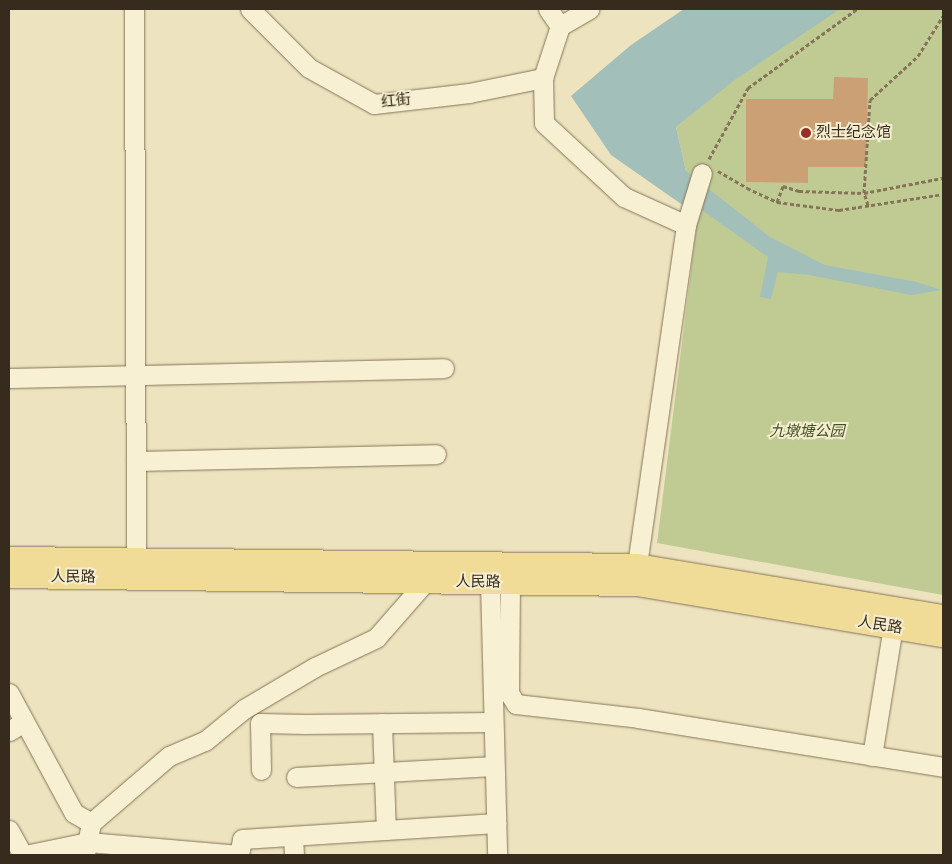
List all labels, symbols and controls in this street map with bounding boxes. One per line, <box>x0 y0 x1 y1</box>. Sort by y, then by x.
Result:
street label: 红街 <box>380 90 412 112</box>
place label: 烈士纪念馆 <box>816 124 891 142</box>
marker: 烈士纪念馆 <box>800 127 812 139</box>
park label: 九墩塘公园 <box>770 423 844 441</box>
street label: 人民路 <box>50 568 96 586</box>
street label: 人民路 <box>455 573 501 591</box>
street label: 人民路 <box>856 613 904 637</box>

